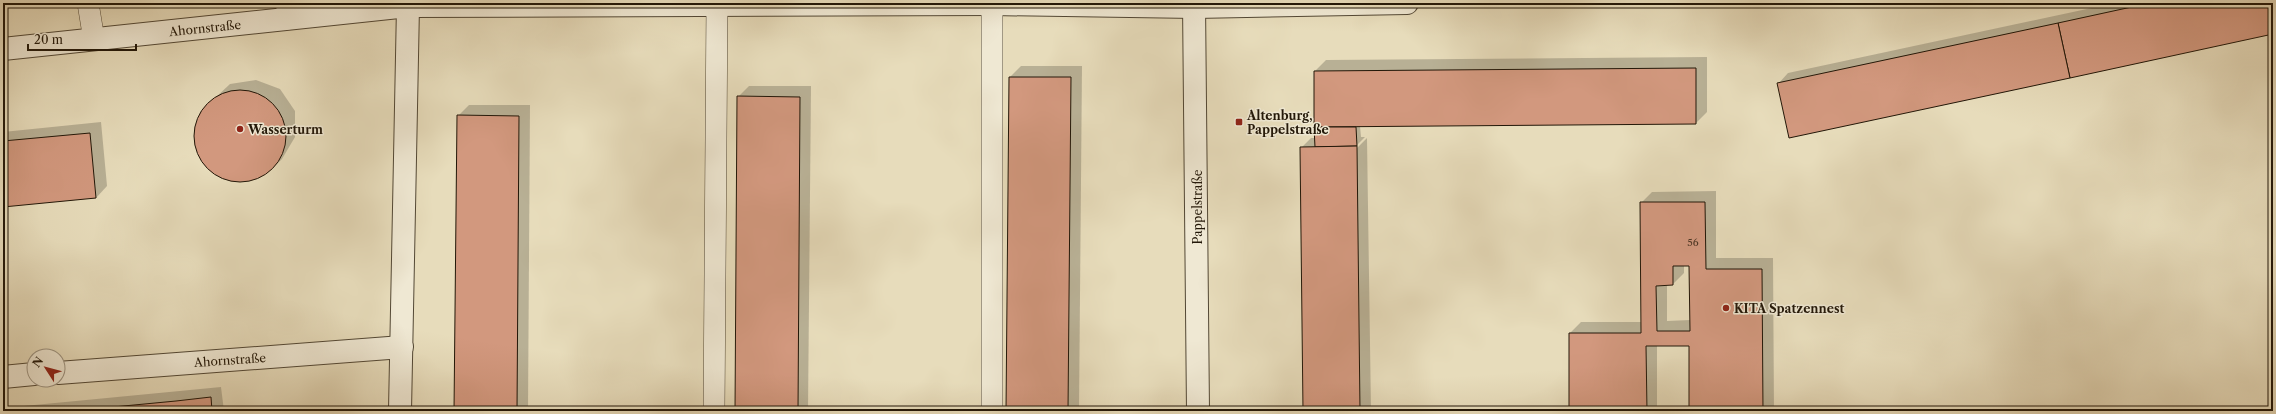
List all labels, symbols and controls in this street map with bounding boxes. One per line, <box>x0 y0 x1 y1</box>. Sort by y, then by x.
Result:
street label: Ahornstraße <box>167 17 242 39</box>
scale bar <box>28 26 136 52</box>
text: 20 m <box>34 32 63 47</box>
place label: Altenburg, Pappelstraße <box>1246 108 1329 137</box>
marker: Altenburg, Pappelstraße <box>1234 117 1244 127</box>
place label: Wasserturm <box>247 122 323 137</box>
marker: Wasserturm <box>235 124 245 134</box>
street label: Pappelstraße <box>1190 169 1205 244</box>
house number: 56 <box>1687 236 1699 249</box>
place label: KITA Spatzennest <box>1734 301 1844 316</box>
marker: KITA Spatzennest <box>1721 303 1731 313</box>
north arrow <box>26 348 66 388</box>
street label: Ahornstraße <box>193 350 267 370</box>
text: N <box>29 354 47 370</box>

